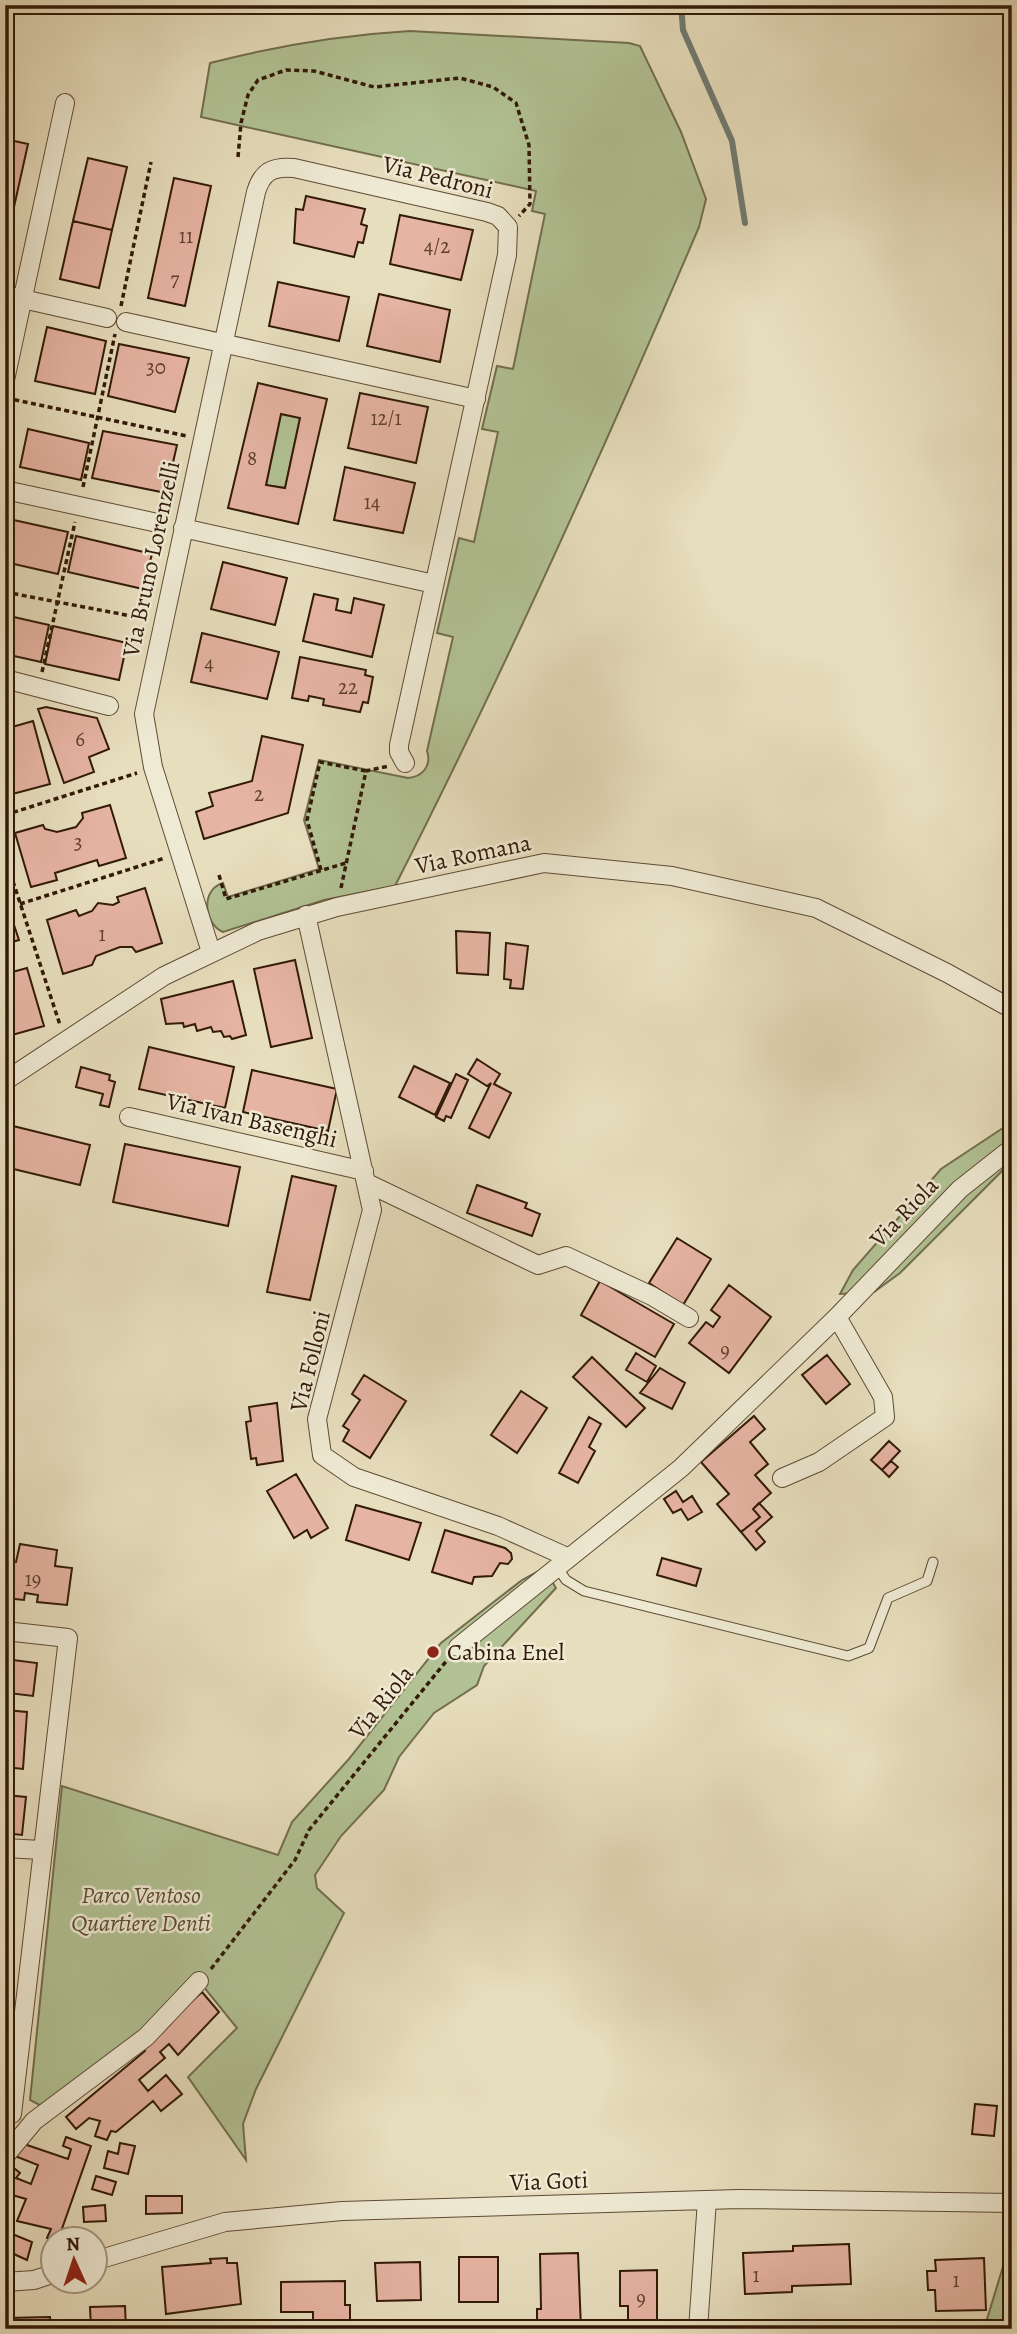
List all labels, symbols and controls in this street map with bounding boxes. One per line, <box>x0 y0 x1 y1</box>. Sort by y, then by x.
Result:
street label: Via Pedroni <box>378 148 497 206</box>
house number: 11 <box>179 222 193 250</box>
house number: 4/2 <box>424 232 450 260</box>
house number: 7 <box>171 265 180 293</box>
house number: 30 <box>146 353 166 381</box>
house number: 12/1 <box>370 404 402 432</box>
house number: 8 <box>247 444 257 472</box>
street label: Via Bruno Lorenzelli <box>114 458 187 661</box>
house number: 14 <box>364 488 380 516</box>
house number: 4 <box>204 649 214 677</box>
house number: 22 <box>338 673 358 701</box>
house number: 6 <box>75 725 85 753</box>
house number: 2 <box>254 780 264 808</box>
street label: Via Romana <box>411 826 535 882</box>
house number: 3 <box>74 828 82 856</box>
house number: 1 <box>98 920 106 948</box>
street label: Via Ivan Basenghi <box>162 1085 341 1155</box>
street label: Via Riola <box>862 1169 946 1255</box>
street label: Via Folloni <box>282 1307 338 1416</box>
house number: 9 <box>720 1336 730 1364</box>
house number: 19 <box>25 1565 41 1593</box>
place label: Cabina Enel <box>447 1636 565 1668</box>
marker: Cabina Enel <box>425 1644 441 1660</box>
street label: Via Riola <box>341 1658 421 1746</box>
park label: Parco Ventoso Quartiere Denti <box>71 1879 211 1939</box>
street label: Via Goti <box>508 2164 589 2198</box>
north arrow <box>38 2226 108 2296</box>
text: N <box>66 2231 81 2257</box>
house number: 1 <box>752 2261 760 2289</box>
house number: 1 <box>952 2266 960 2294</box>
house number: 9 <box>636 2284 646 2312</box>

